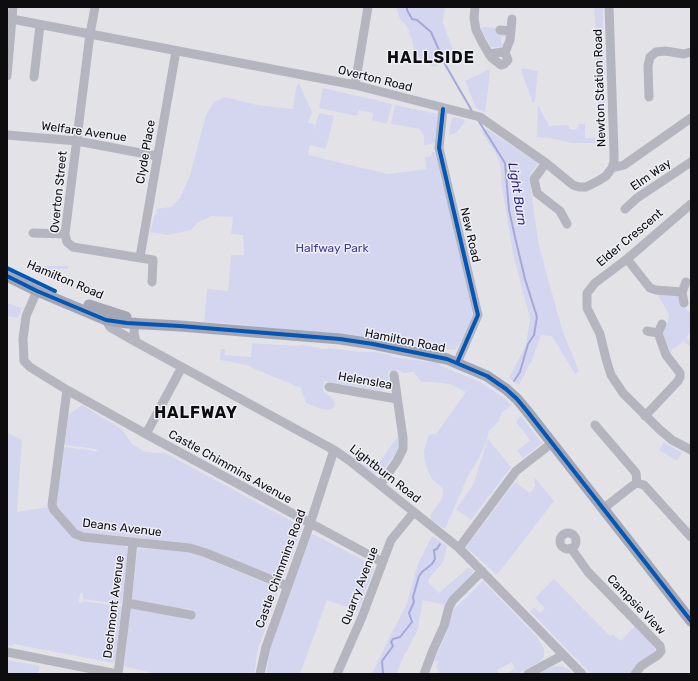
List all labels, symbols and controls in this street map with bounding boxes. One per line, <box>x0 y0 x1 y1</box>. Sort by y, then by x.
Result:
street label: Newton Station Road <box>591 29 609 147</box>
district label: HALLSIDE <box>387 48 475 68</box>
street label: Overton Road <box>336 63 414 95</box>
street label: Welfare Avenue <box>40 119 128 145</box>
street label: Clyde Place <box>133 119 159 185</box>
street label: Overton Street <box>48 150 70 234</box>
street label: Elm Way <box>628 156 674 194</box>
water label: Light Burn <box>504 161 530 227</box>
street label: New Road <box>457 206 483 264</box>
street label: Elder Crescent <box>594 206 666 270</box>
park label: Halfway Park <box>295 242 369 256</box>
street label: Hamilton Road <box>24 257 106 303</box>
street label: Hamilton Road <box>363 326 447 356</box>
street label: Helenslea <box>337 369 393 393</box>
district label: HALFWAY <box>154 403 238 423</box>
street label: Castle Chimmins Avenue <box>166 427 294 507</box>
street label: Lightburn Road <box>347 442 423 506</box>
street label: Castle Chimmins Road <box>253 508 309 630</box>
street label: Deans Avenue <box>81 516 163 540</box>
street label: Quarry Avenue <box>338 545 382 627</box>
street label: Dechmont Avenue <box>101 555 127 659</box>
street label: Campsie View <box>604 572 668 638</box>

